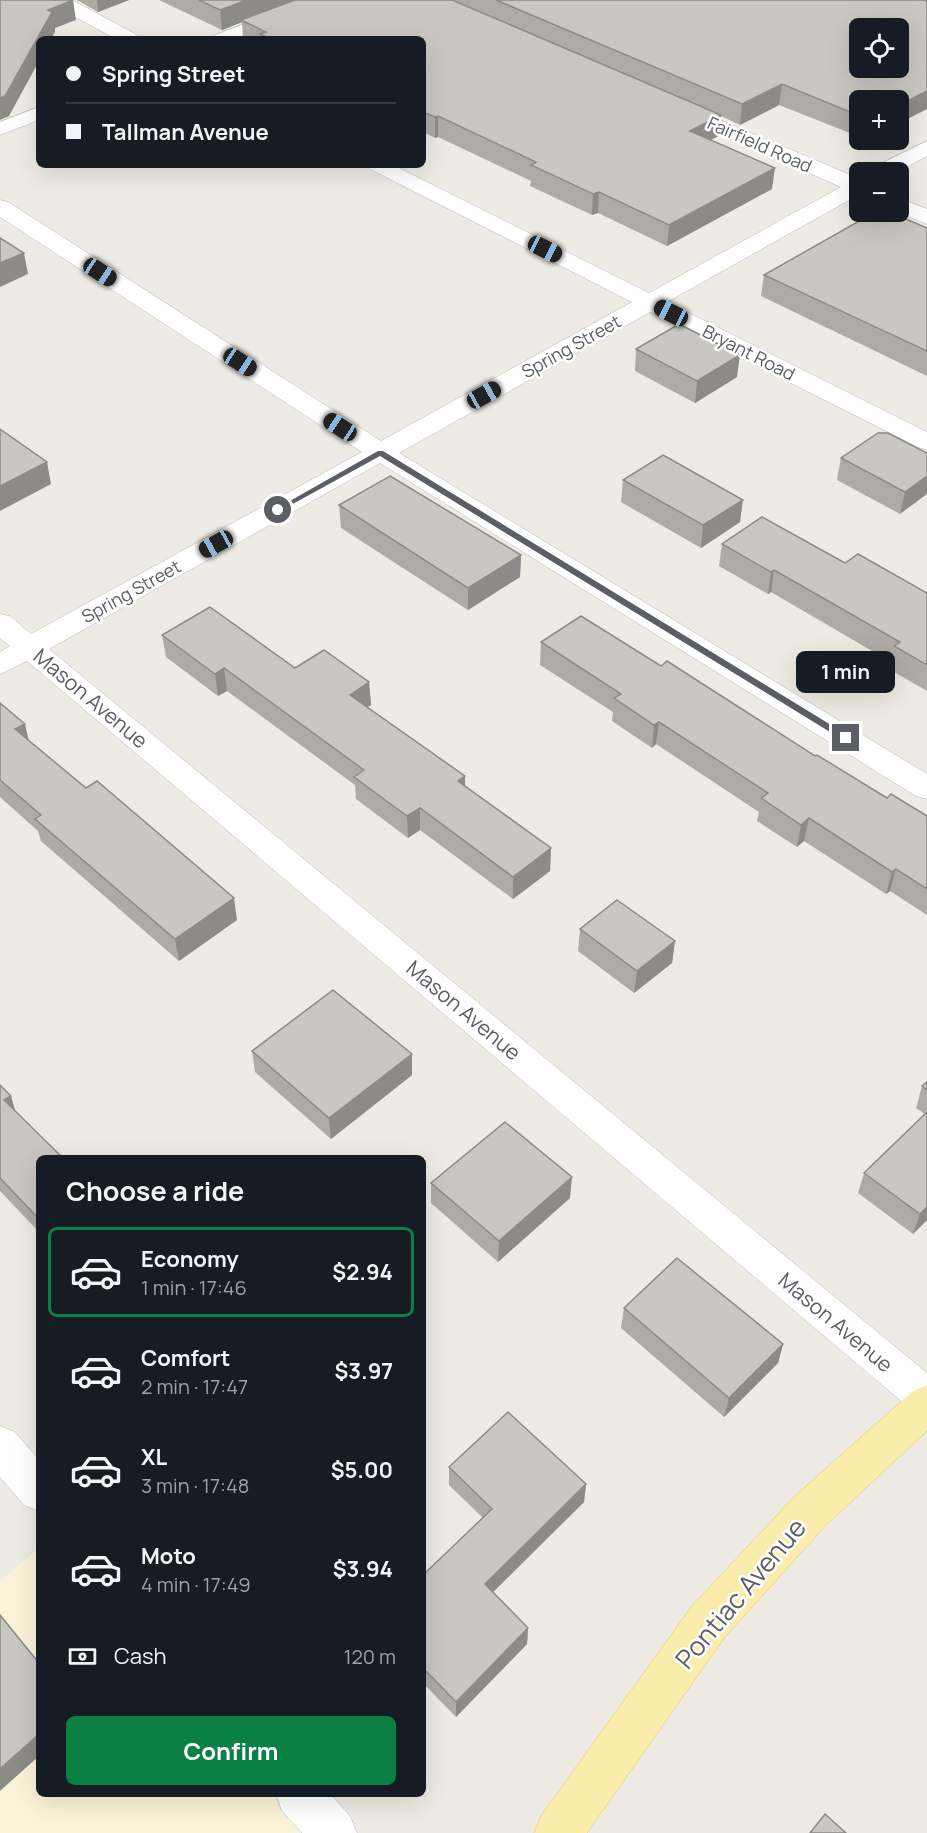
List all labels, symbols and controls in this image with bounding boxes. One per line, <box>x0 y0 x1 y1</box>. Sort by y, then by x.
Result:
map controls <box>849 18 909 222</box>
button: locate <box>849 18 909 78</box>
text: Spring Street <box>102 59 245 89</box>
button: + <box>849 90 909 150</box>
street label: Fairfield Road <box>704 110 816 178</box>
text: Tallman Avenue <box>102 117 269 147</box>
button: − <box>849 162 909 222</box>
car <box>525 233 565 265</box>
car <box>80 255 120 289</box>
car <box>651 297 691 329</box>
street label: Spring Street <box>517 309 625 383</box>
street label: Bryant Road <box>699 318 799 386</box>
car <box>220 345 260 379</box>
car <box>464 378 504 412</box>
car <box>320 410 360 444</box>
route start <box>264 496 291 523</box>
car <box>196 527 236 561</box>
street label: Spring Street <box>77 554 185 628</box>
street label: Mason Avenue <box>28 642 154 754</box>
callout: 1 min <box>796 651 896 693</box>
text: 1 min <box>821 658 870 685</box>
route end <box>832 724 859 751</box>
street label: Mason Avenue <box>401 954 527 1066</box>
text: Choose a ride <box>66 1172 244 1209</box>
text: Economy <box>141 1244 239 1274</box>
icon: car <box>69 1245 123 1299</box>
text: $2.94 <box>332 1257 393 1287</box>
street label: Mason Avenue <box>773 1266 899 1378</box>
text: 1 min · 17:46 <box>141 1274 247 1301</box>
text: Comfort <box>141 1343 230 1373</box>
icon: car <box>69 1344 123 1398</box>
text: $3.97 <box>334 1356 393 1386</box>
text: 2 min · 17:47 <box>141 1373 248 1400</box>
text: XL <box>141 1442 167 1472</box>
icon: car <box>69 1443 123 1497</box>
text: $5.00 <box>331 1455 393 1485</box>
text: 3 min · 17:48 <box>141 1472 249 1499</box>
street label: Pontiac Avenue <box>666 1510 814 1676</box>
text: Moto <box>141 1541 196 1571</box>
icon: car <box>69 1542 123 1596</box>
text: $3.94 <box>333 1554 393 1584</box>
text: 4 min · 17:49 <box>141 1571 251 1598</box>
icon: cash <box>66 1640 99 1673</box>
text: Cash <box>114 1641 167 1671</box>
text: 120 m <box>344 1643 396 1670</box>
button: Confirm <box>66 1716 396 1785</box>

